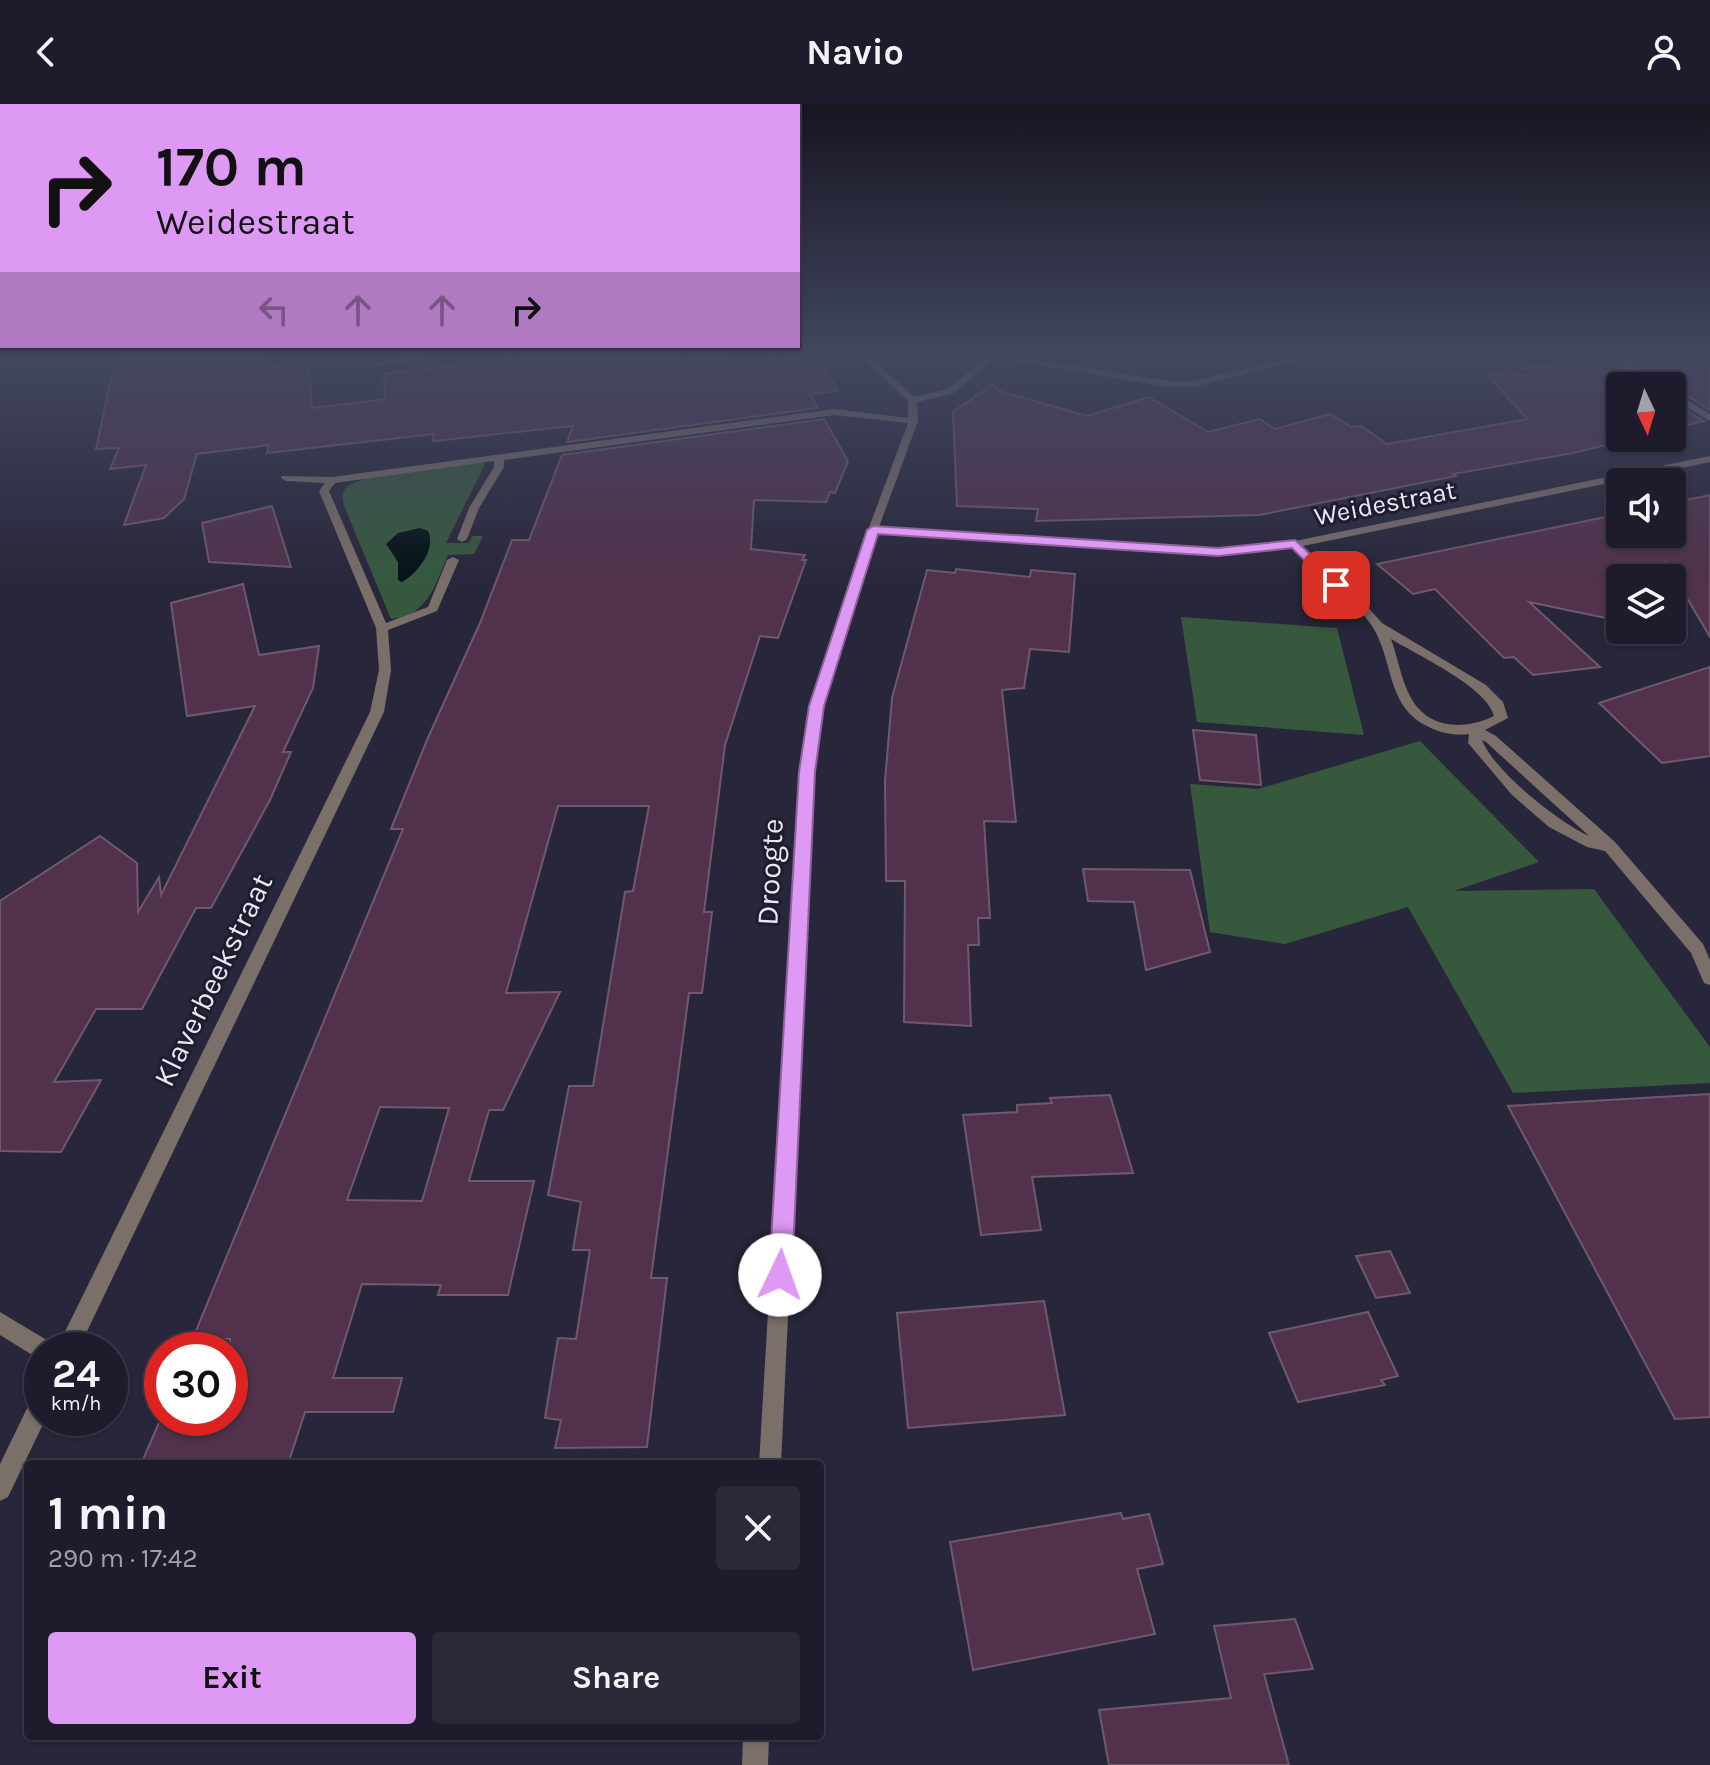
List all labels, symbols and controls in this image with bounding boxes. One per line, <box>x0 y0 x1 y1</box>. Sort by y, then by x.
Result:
icon: back <box>24 30 68 74</box>
icon: person <box>1642 30 1686 74</box>
text: Navio <box>806 31 904 73</box>
text: 170 m <box>156 134 307 199</box>
icon: right <box>24 136 128 240</box>
text: Weidestraat <box>156 201 355 243</box>
icon: left <box>252 288 296 332</box>
icon: ahead <box>336 288 380 332</box>
icon: ahead <box>420 288 464 332</box>
icon: right <box>504 288 548 332</box>
north arrow <box>1606 372 1686 452</box>
map controls <box>1606 372 1686 644</box>
button: sound <box>1606 468 1686 548</box>
street label: Weidestraat <box>1312 475 1459 532</box>
pin <box>1302 551 1370 619</box>
icon: arrive <box>1314 563 1358 607</box>
button: layers <box>1606 564 1686 644</box>
street label: Droogte <box>749 818 791 926</box>
street label: Klaverbeekstraat <box>146 868 280 1092</box>
position arrow <box>738 1233 822 1317</box>
speed limit sign: 30 <box>144 1332 248 1436</box>
text: 24 <box>52 1350 100 1397</box>
text: km/h <box>51 1392 101 1415</box>
text: 1 min <box>48 1485 168 1541</box>
button: close <box>716 1486 800 1570</box>
text: 290 m · 17:42 <box>48 1543 197 1574</box>
button: Exit <box>48 1632 416 1724</box>
button: Share <box>432 1632 800 1724</box>

